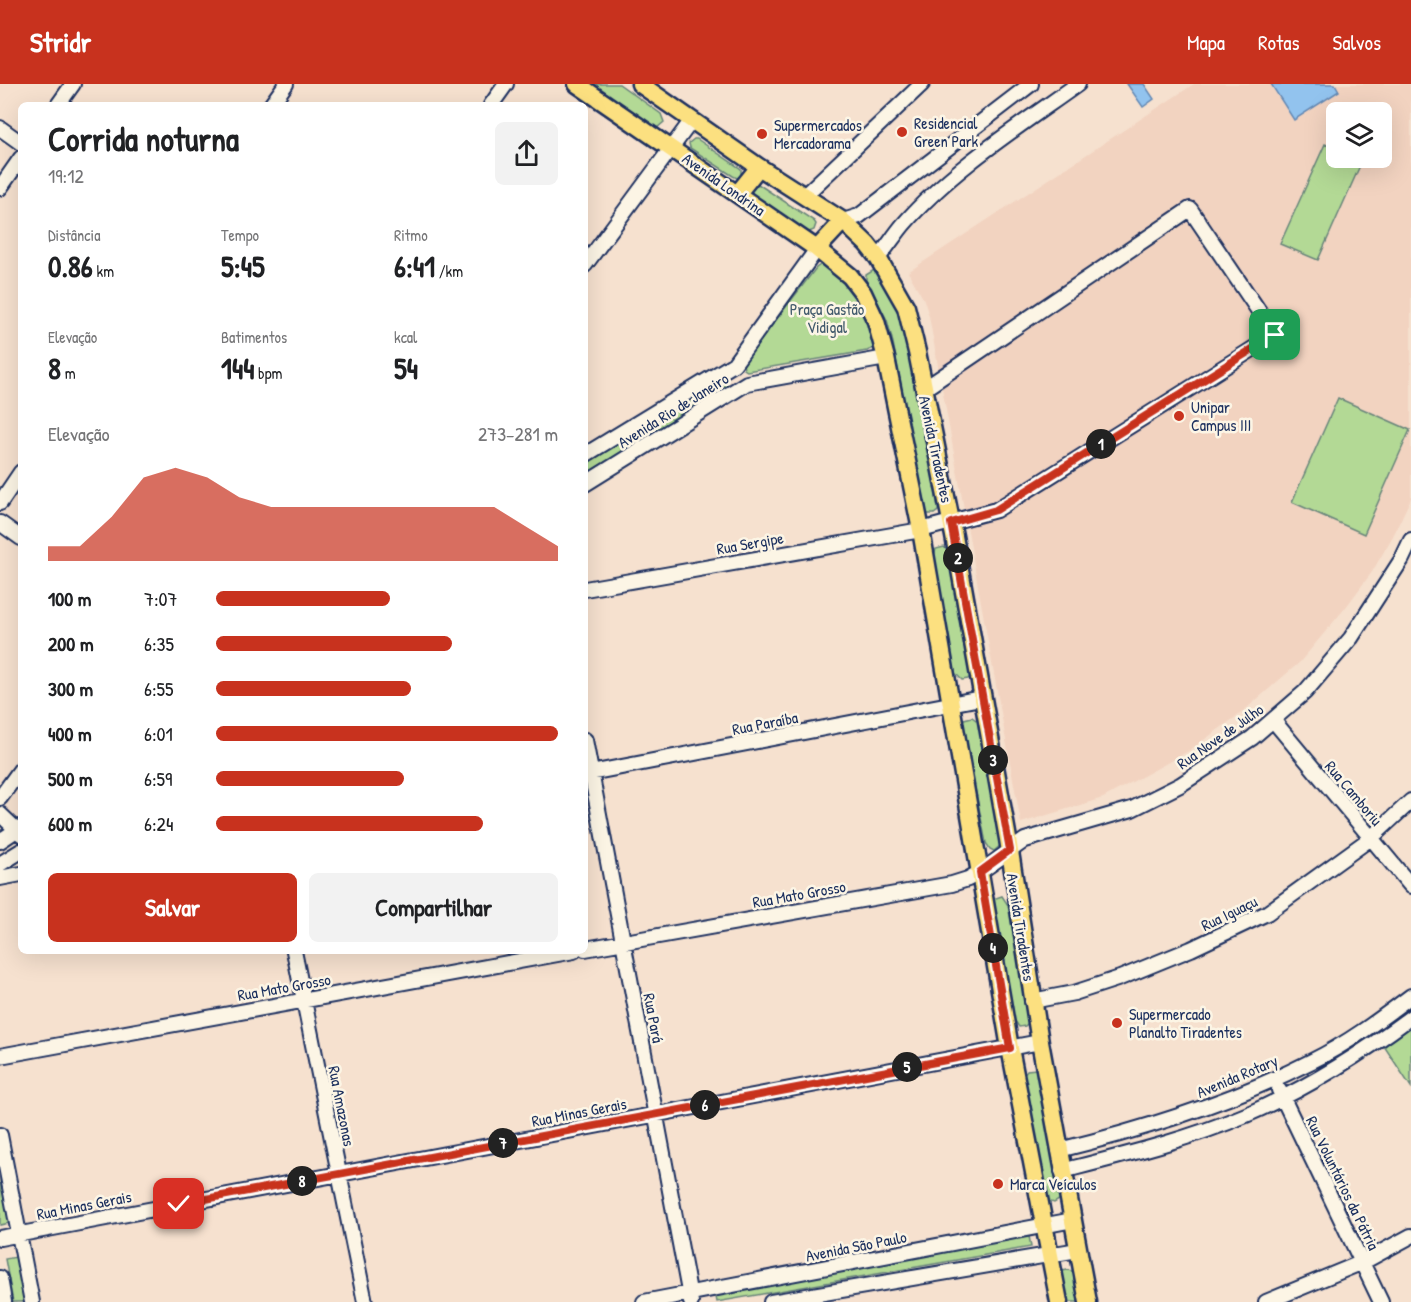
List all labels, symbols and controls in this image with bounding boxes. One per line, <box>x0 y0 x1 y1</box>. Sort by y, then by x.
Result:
text: Stridr <box>30 23 91 61</box>
text: Mapa <box>1187 28 1225 57</box>
text: Rotas <box>1258 28 1300 57</box>
text: Salvos <box>1333 28 1381 57</box>
map controls <box>1326 102 1392 168</box>
button: layers <box>1326 102 1392 168</box>
place label: Residencial Green Park <box>914 112 979 152</box>
place label: Supermercados Mercadorama <box>774 114 862 154</box>
text: Corrida noturna <box>48 117 239 161</box>
button: share <box>495 122 558 185</box>
marker: Residencial Green Park <box>895 125 909 139</box>
marker: Supermercados Mercadorama <box>755 127 769 141</box>
street label: Avenida Londrina <box>678 147 770 221</box>
text: 19:12 <box>48 162 84 189</box>
text: Distância <box>48 224 100 246</box>
text: Tempo <box>221 224 259 246</box>
text: Ritmo <box>394 224 428 246</box>
text: 0.86 <box>48 246 93 286</box>
text: 5:45 <box>221 246 265 286</box>
text: 6:41 <box>394 246 435 286</box>
text: km <box>93 260 114 282</box>
text: /km <box>435 260 463 282</box>
park label: Praça Gastão Vidigal <box>790 298 865 338</box>
pin <box>1249 309 1300 360</box>
icon: arrive <box>1258 318 1291 351</box>
text: Elevação <box>48 326 97 348</box>
text: Batimentos <box>221 326 287 348</box>
text: kcal <box>394 326 417 348</box>
text: 8 <box>48 348 61 388</box>
text: 144 <box>221 348 254 388</box>
text: 54 <box>394 348 418 388</box>
text: m <box>61 362 76 384</box>
text: bpm <box>254 362 282 384</box>
street label: Avenida Rio de Janeiro <box>613 367 733 453</box>
street label: Avenida Tiradentes <box>914 393 958 505</box>
place label: Unipar Campus III <box>1191 396 1251 436</box>
marker: Unipar Campus III <box>1172 409 1186 423</box>
text: Elevação <box>48 420 110 447</box>
text: 273–281 m <box>478 420 558 447</box>
pin: 1 <box>1086 429 1116 459</box>
text: 1 <box>1098 433 1104 455</box>
street label: Rua Sergipe <box>715 526 786 560</box>
pin: 2 <box>943 543 973 573</box>
text: 2 <box>954 547 962 569</box>
text: 100 m <box>48 585 91 612</box>
text: 7:07 <box>144 585 177 612</box>
text: 200 m <box>48 630 93 657</box>
text: 6:35 <box>144 630 174 657</box>
text: 300 m <box>48 675 93 702</box>
text: 6:55 <box>144 675 174 702</box>
street label: Rua Nove de Julho <box>1172 698 1268 774</box>
street label: Rua Paraíba <box>730 706 800 740</box>
text: 400 m <box>48 720 92 747</box>
text: 6:01 <box>144 720 173 747</box>
pin: 3 <box>978 745 1008 775</box>
text: 3 <box>989 749 997 771</box>
street label: Rua Camboriu <box>1320 756 1388 831</box>
text: 500 m <box>48 765 93 792</box>
text: 6:59 <box>144 765 172 792</box>
text: 600 m <box>48 810 92 837</box>
text: 6:24 <box>144 810 173 837</box>
street label: Avenida Tiradentes <box>1002 871 1040 983</box>
button: Salvar <box>48 873 297 942</box>
button: Compartilhar <box>309 873 558 942</box>
street label: Rua Mato Grosso <box>751 875 848 913</box>
street label: Rua Iguaçu <box>1197 890 1261 936</box>
pin: 4 <box>978 933 1008 963</box>
text: 4 <box>990 937 996 959</box>
street label: Rua Mato Grosso <box>236 968 333 1006</box>
street label: Rua Pará <box>638 991 670 1045</box>
place label: Supermercado Planalto Tiradentes <box>1129 1003 1242 1043</box>
marker: Supermercado Planalto Tiradentes <box>1110 1016 1124 1030</box>
street label: Avenida Rotary <box>1193 1049 1281 1103</box>
pin: 5 <box>892 1052 922 1082</box>
text: 5 <box>904 1056 910 1078</box>
street label: Rua Amazonas <box>323 1064 361 1148</box>
pin: 6 <box>690 1090 720 1120</box>
street label: Rua Minas Gerais <box>530 1092 628 1132</box>
text: 6 <box>702 1094 708 1116</box>
street label: Rua Voluntários da Pátria <box>1301 1112 1385 1254</box>
pin: 7 <box>488 1128 518 1158</box>
text: 7 <box>499 1132 507 1154</box>
pin: 8 <box>287 1166 317 1196</box>
text: 8 <box>299 1170 305 1192</box>
place label: Marca Veículos <box>1010 1173 1097 1195</box>
marker: Marca Veículos <box>991 1177 1005 1191</box>
pin <box>153 1178 204 1229</box>
street label: Rua Minas Gerais <box>35 1185 133 1225</box>
icon: check <box>162 1187 195 1220</box>
street label: Avenida São Paulo <box>804 1225 909 1267</box>

